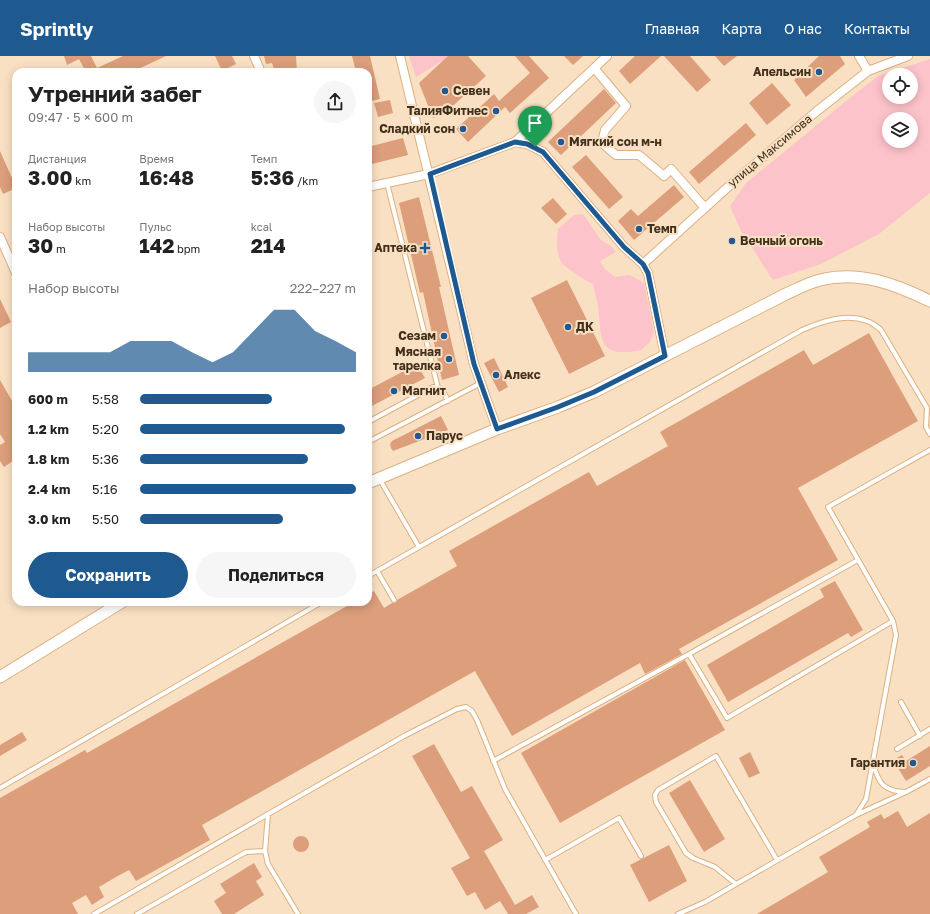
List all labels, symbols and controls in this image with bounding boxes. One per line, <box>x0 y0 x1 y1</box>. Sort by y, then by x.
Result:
text: Sprintly <box>20 17 94 40</box>
text: Главная <box>645 20 699 37</box>
text: Карта <box>721 20 762 37</box>
text: О нас <box>784 20 822 37</box>
text: Контакты <box>844 20 910 37</box>
place label: Апельсин <box>753 64 811 79</box>
marker: Апельсин <box>814 67 824 77</box>
map controls <box>882 68 918 148</box>
button: locate <box>882 68 918 104</box>
text: Утренний забег <box>28 80 202 107</box>
button: share <box>314 81 356 123</box>
place label: Севен <box>453 83 490 98</box>
marker: Севен <box>440 86 450 96</box>
place label: ТалияФитнес <box>407 103 488 118</box>
marker: ТалияФитнес <box>491 106 501 116</box>
pin <box>518 106 552 147</box>
text: 09:47 · 5 × 600 m <box>28 109 133 125</box>
street label: улица Максимова <box>725 111 815 190</box>
icon: arrive <box>524 112 546 134</box>
button: layers <box>882 112 918 148</box>
place label: Сладкий сон <box>379 121 455 136</box>
marker: Сладкий сон <box>458 124 468 134</box>
place label: Мягкий сон м-н <box>569 134 662 149</box>
marker: Мягкий сон м-н <box>556 137 566 147</box>
text: Дистанция <box>28 152 87 165</box>
text: Время <box>139 152 174 165</box>
text: Темп <box>251 152 277 165</box>
text: 3.00 <box>28 165 73 189</box>
text: 16:48 <box>139 165 194 189</box>
text: 5:36 <box>251 165 294 189</box>
text: km <box>73 174 91 187</box>
text: /km <box>294 174 318 187</box>
text: Набор высоты <box>28 220 105 233</box>
text: Пульс <box>139 220 172 233</box>
text: kcal <box>251 220 272 233</box>
place label: Темп <box>647 221 677 236</box>
marker: Темп <box>634 224 644 234</box>
text: 30 <box>28 233 53 257</box>
text: 142 <box>139 233 174 257</box>
text: 214 <box>251 233 286 257</box>
place label: Вечный огонь <box>740 233 823 248</box>
marker: Вечный огонь <box>727 236 737 246</box>
place label: Аптека <box>374 240 417 255</box>
text: m <box>53 242 66 255</box>
text: bpm <box>174 242 200 255</box>
marker: Аптека <box>420 243 430 253</box>
text: Набор высоты <box>28 280 119 296</box>
text: 222–227 m <box>290 280 356 296</box>
place label: ДК <box>576 319 594 334</box>
marker: ДК <box>563 322 573 332</box>
place label: Сезам <box>398 328 436 343</box>
marker: Сезам <box>439 331 449 341</box>
place label: Мясная тарелка <box>393 344 441 373</box>
marker: Мясная тарелка <box>444 354 454 364</box>
place label: Алекс <box>504 367 541 382</box>
marker: Алекс <box>491 370 501 380</box>
place label: Магнит <box>402 383 446 398</box>
marker: Магнит <box>389 386 399 396</box>
text: 600 m <box>28 391 68 407</box>
text: 5:58 <box>92 391 119 407</box>
text: 1.2 km <box>28 421 69 437</box>
text: 5:20 <box>92 421 119 437</box>
place label: Парус <box>426 428 463 443</box>
marker: Парус <box>413 431 423 441</box>
text: 1.8 km <box>28 451 69 467</box>
text: 5:36 <box>92 451 119 467</box>
text: 2.4 km <box>28 481 70 497</box>
text: 5:16 <box>92 481 118 497</box>
text: 3.0 km <box>28 511 71 527</box>
text: 5:50 <box>92 511 119 527</box>
button: Сохранить <box>28 552 188 598</box>
button: Поделиться <box>196 552 356 598</box>
place label: Гарантия <box>850 755 905 770</box>
marker: Гарантия <box>908 758 918 768</box>

